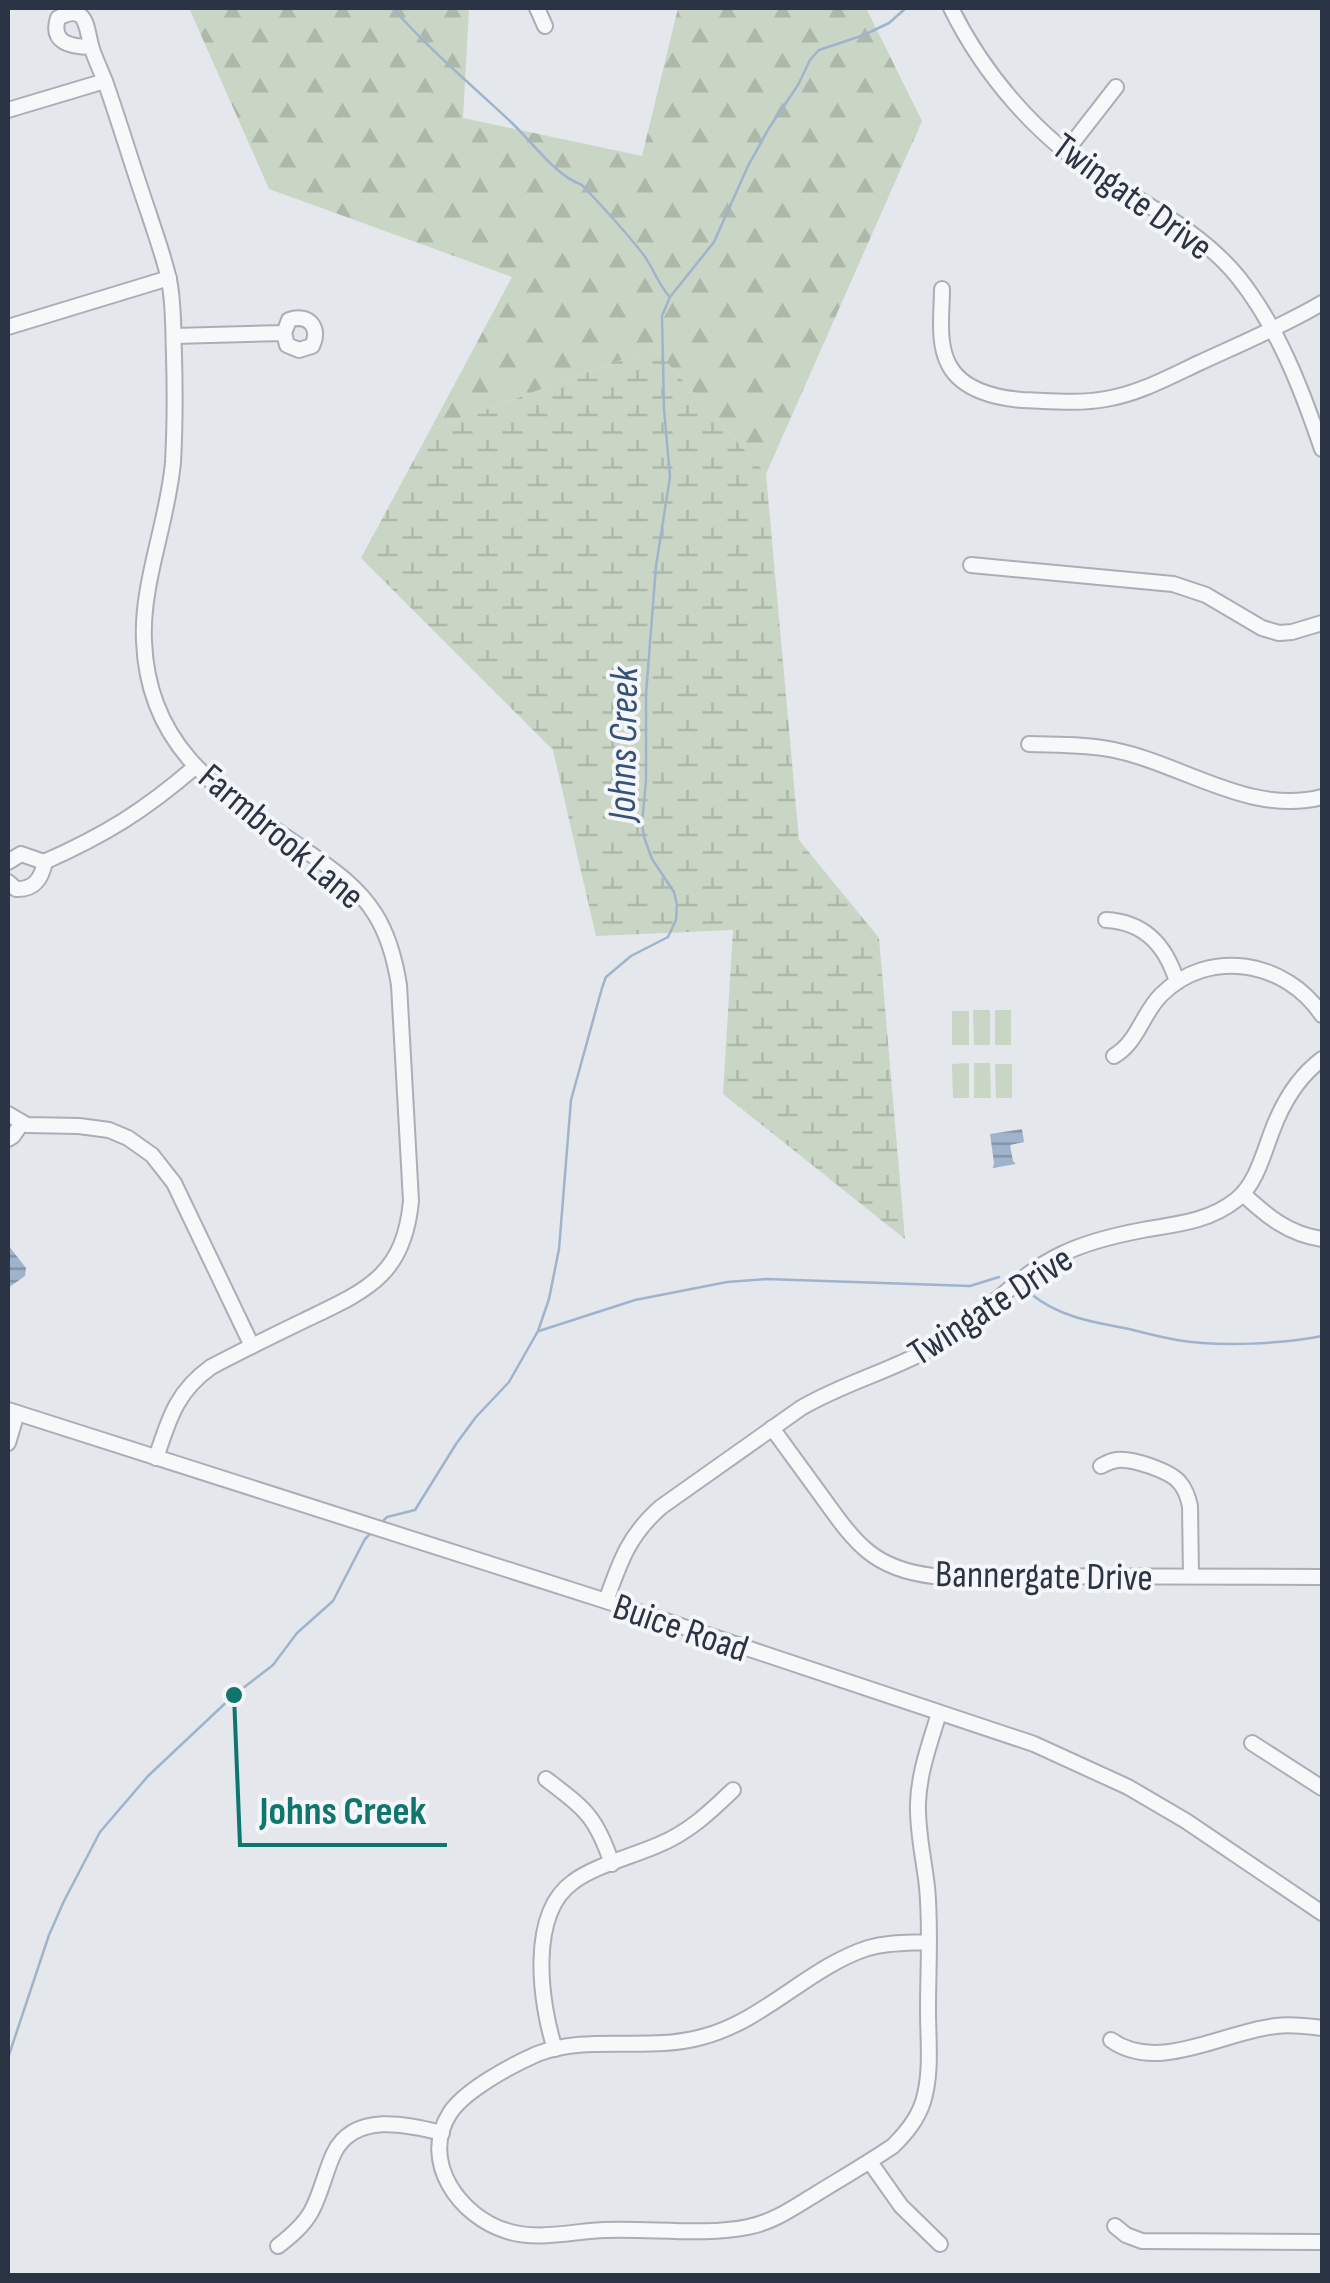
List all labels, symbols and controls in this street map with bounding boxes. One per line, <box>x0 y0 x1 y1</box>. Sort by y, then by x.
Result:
street label: Twingate Drive <box>1043 124 1221 270</box>
water label: Johns Creek <box>599 666 649 823</box>
street label: Farmbrook Lane <box>189 755 373 919</box>
street label: Twingate Drive <box>900 1237 1081 1376</box>
street label: Bannergate Drive <box>935 1552 1153 1601</box>
street label: Buice Road <box>607 1584 754 1672</box>
callout: Johns Creek <box>240 1775 447 1845</box>
text: Johns Creek <box>259 1788 427 1836</box>

